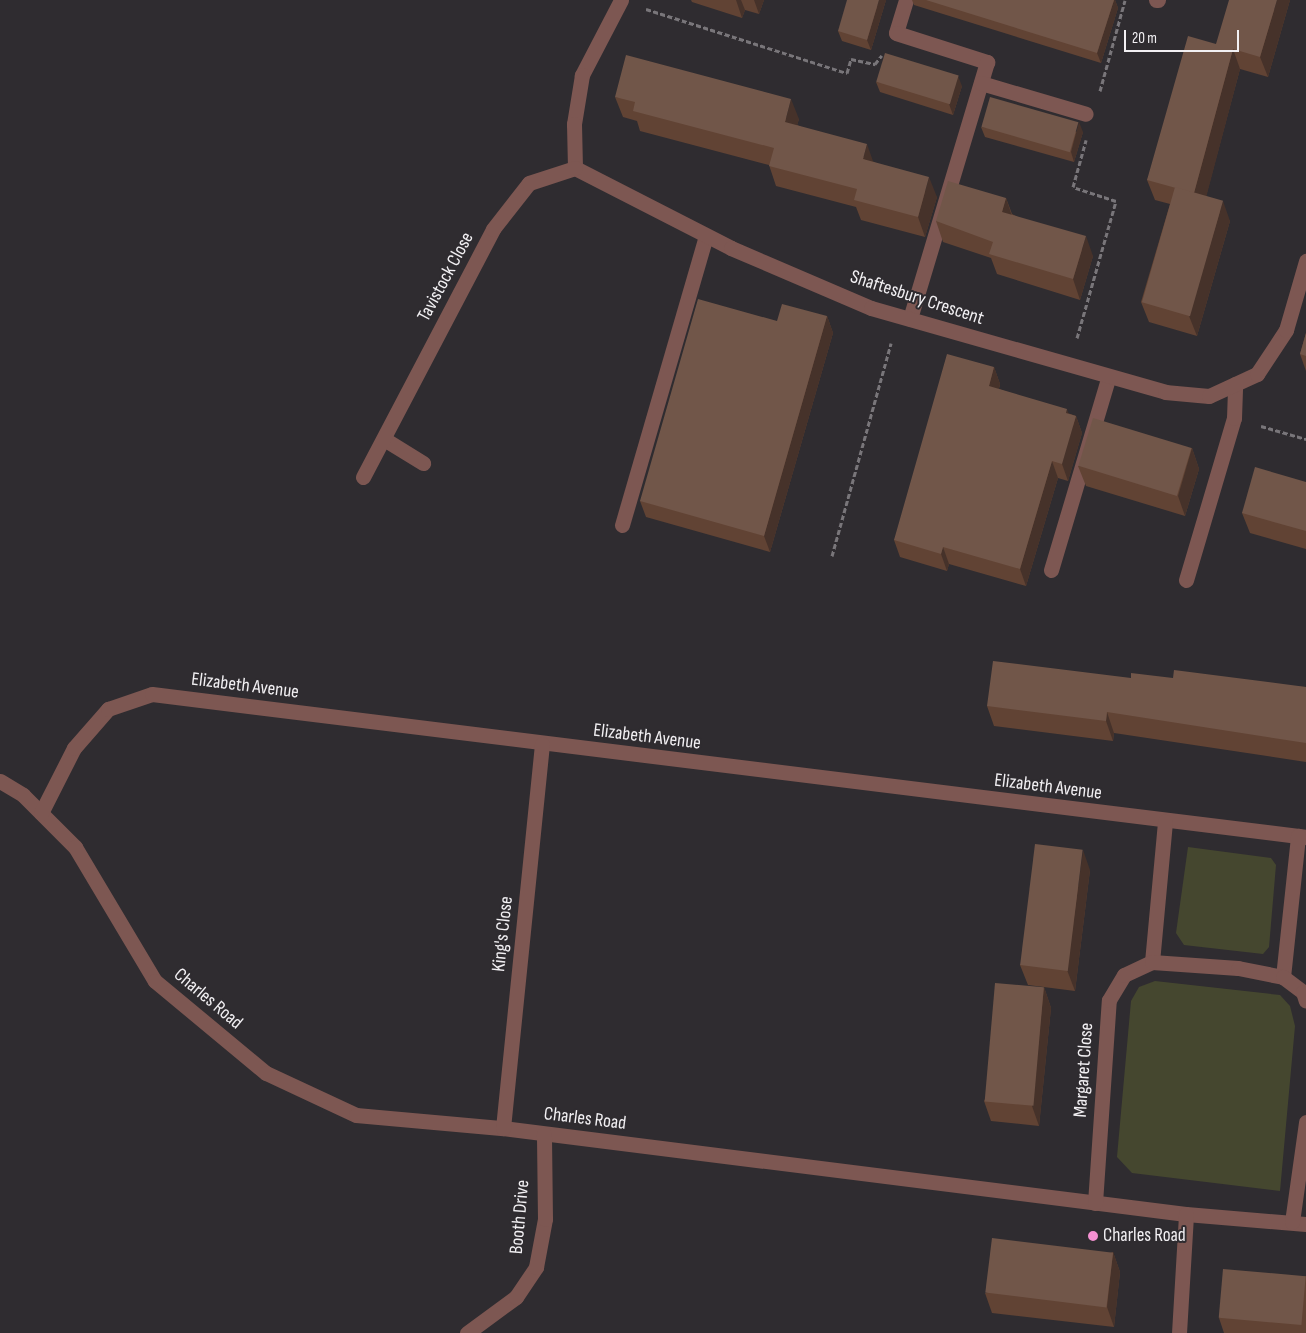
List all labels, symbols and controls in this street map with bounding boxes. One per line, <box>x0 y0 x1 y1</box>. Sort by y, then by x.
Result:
scale bar <box>1126 20 1241 52</box>
text: 20 m <box>1132 29 1157 48</box>
street label: Tavistock Close <box>413 228 479 326</box>
street label: Shaftesbury Crescent <box>847 266 987 330</box>
street label: Elizabeth Avenue <box>190 668 300 704</box>
street label: Elizabeth Avenue <box>592 719 702 755</box>
street label: Elizabeth Avenue <box>993 769 1103 805</box>
street label: King's Close <box>488 895 518 973</box>
street label: Charles Road <box>169 964 247 1034</box>
street label: Margaret Close <box>1069 1022 1099 1118</box>
street label: Charles Road <box>543 1103 627 1135</box>
street label: Booth Drive <box>505 1179 535 1255</box>
place label: Charles Road <box>1103 1225 1186 1247</box>
marker: Charles Road <box>1087 1230 1099 1242</box>

